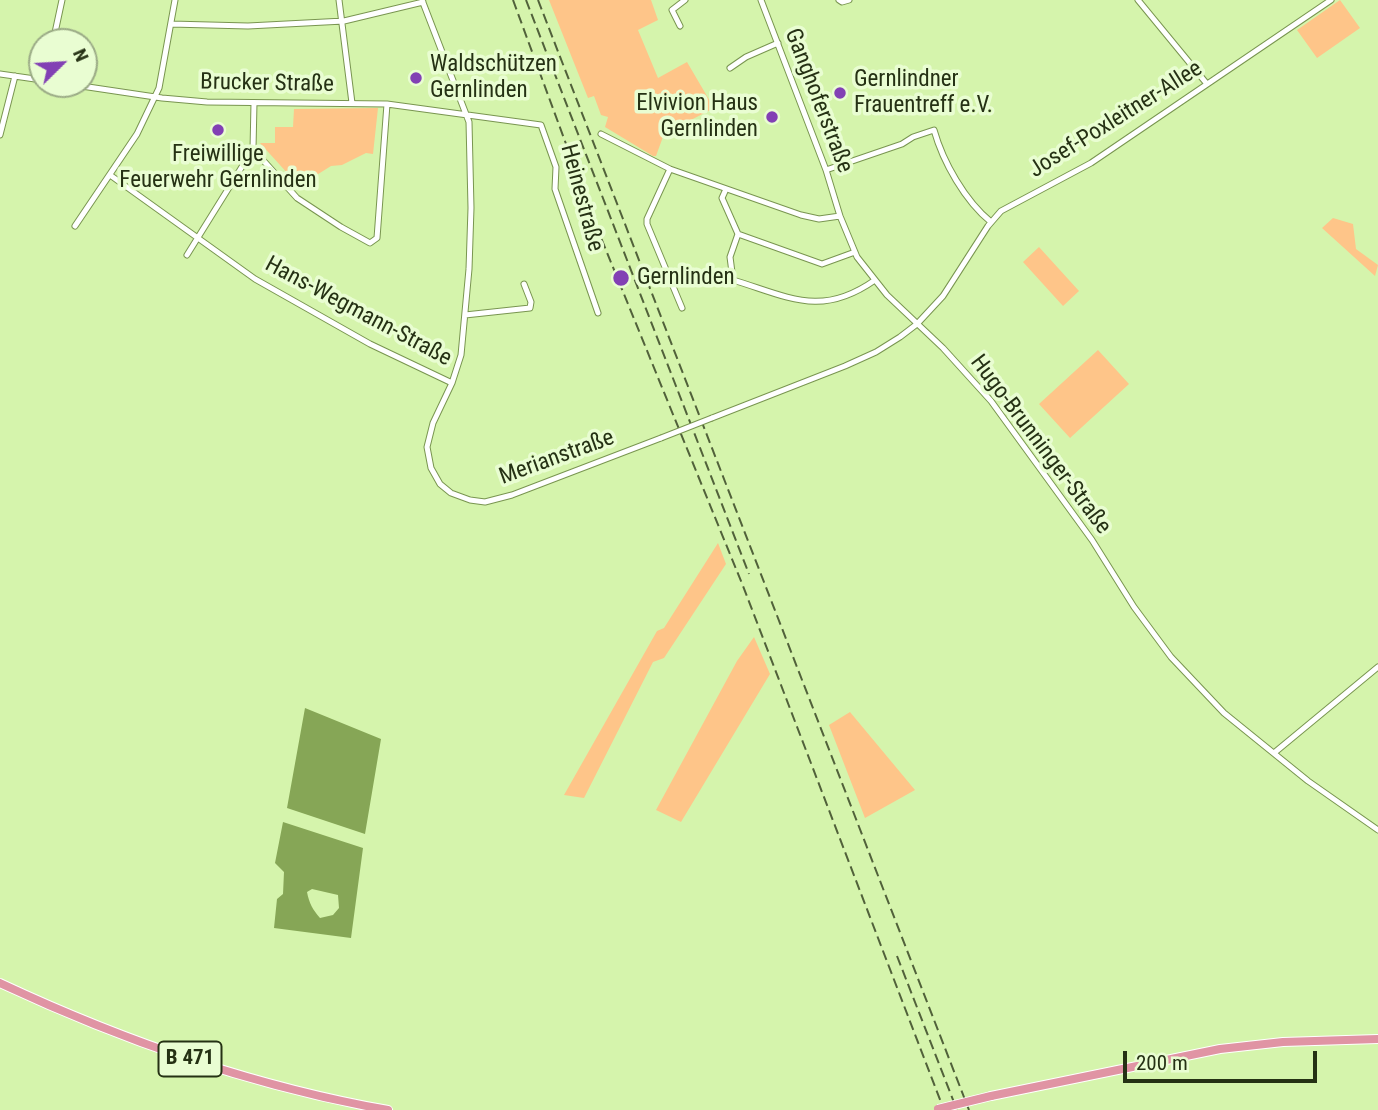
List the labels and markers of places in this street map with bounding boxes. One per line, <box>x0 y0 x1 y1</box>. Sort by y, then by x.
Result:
place label: Waldschützen Gernlinden <box>430 51 557 105</box>
place label: Gernlindner Frauentreff e.V. <box>854 66 993 120</box>
marker: Waldschützen Gernlinden <box>408 70 424 86</box>
marker: Gernlindner Frauentreff e.V. <box>832 85 848 101</box>
place label: Elvivion Haus Gernlinden <box>636 90 758 144</box>
marker: Elvivion Haus Gernlinden <box>764 109 780 125</box>
marker: Freiwillige Feuerwehr Gernlinden <box>210 122 226 138</box>
place label: Freiwillige Feuerwehr Gernlinden <box>119 141 317 195</box>
place label: Gernlinden <box>637 264 735 292</box>
marker: Gernlinden <box>611 268 631 288</box>

